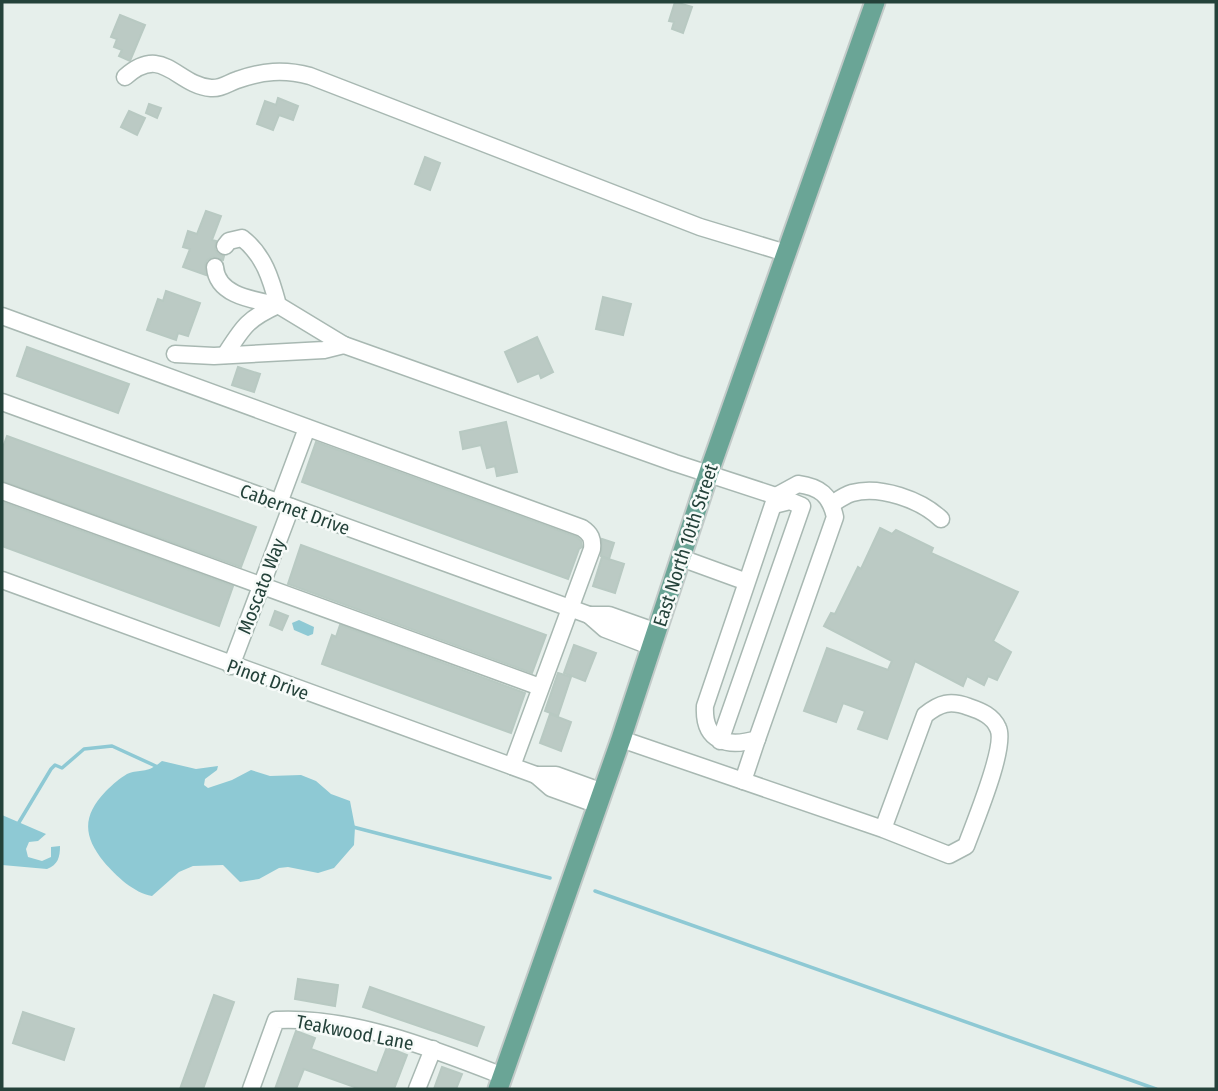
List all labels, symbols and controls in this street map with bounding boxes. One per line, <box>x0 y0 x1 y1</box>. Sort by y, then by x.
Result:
street label: East North 10th Street <box>648 460 723 630</box>
street label: Cabernet Drive <box>237 479 353 540</box>
street label: Moscato Way <box>233 535 290 637</box>
street label: Pinot Drive <box>224 654 312 705</box>
street label: Teakwood Lane <box>294 1010 416 1055</box>

